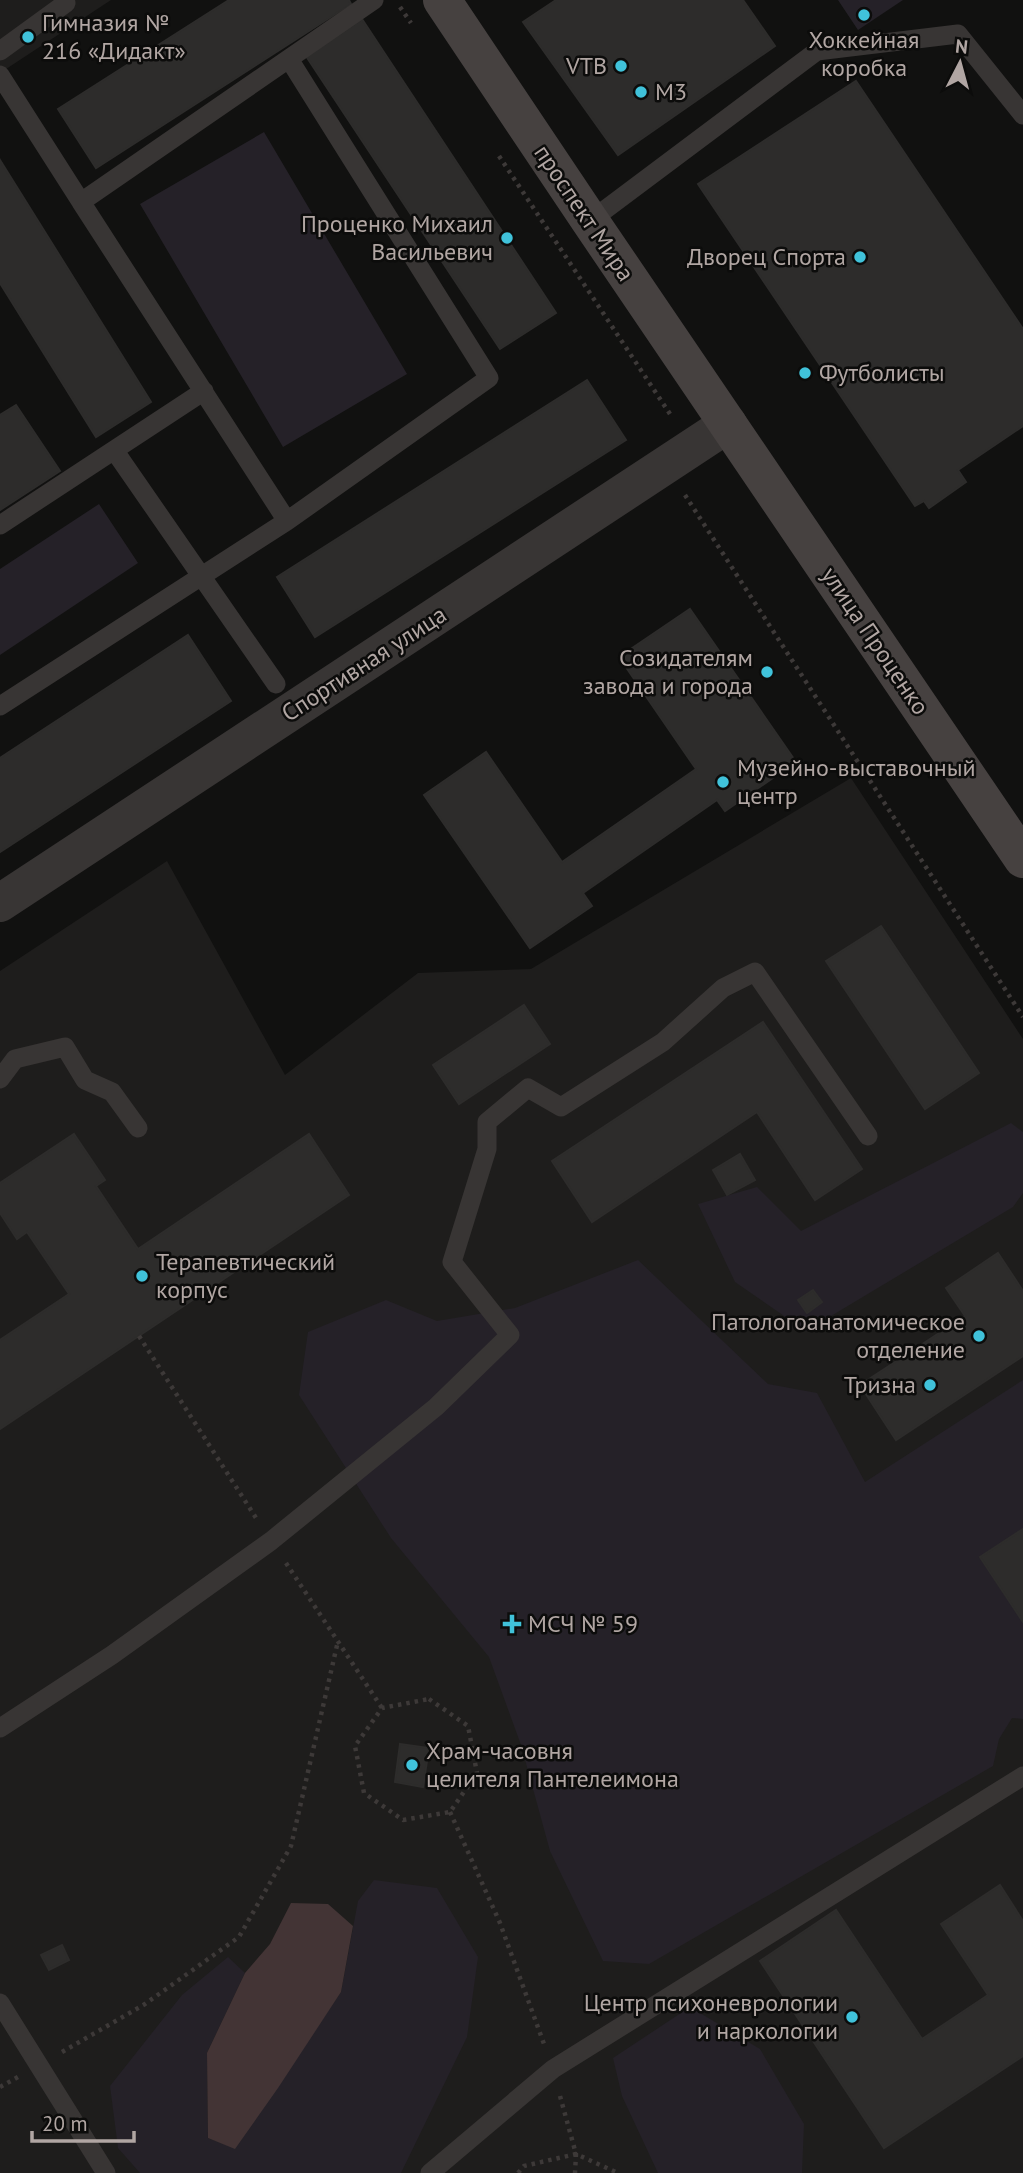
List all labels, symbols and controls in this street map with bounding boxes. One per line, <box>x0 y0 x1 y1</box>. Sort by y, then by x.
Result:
place label: Гимназия № 216 «Дидакт» <box>42 7 186 66</box>
marker: Хоккейная коробка <box>856 7 872 23</box>
place label: Хоккейная коробка <box>809 24 919 83</box>
north arrow <box>925 28 995 98</box>
marker: Гимназия № 216 «Дидакт» <box>20 29 36 45</box>
text: N <box>954 34 969 59</box>
place label: VTB <box>565 50 607 81</box>
marker: VTB <box>613 58 629 74</box>
place label: M3 <box>655 76 687 107</box>
marker: M3 <box>633 84 649 100</box>
street label: проспект Мира <box>527 138 642 287</box>
place label: Проценко Михаил Васильевич <box>301 208 493 267</box>
marker: Проценко Михаил Васильевич <box>499 230 515 246</box>
place label: Дворец Спорта <box>687 241 846 272</box>
marker: Дворец Спорта <box>852 249 868 265</box>
place label: Футболисты <box>819 357 945 388</box>
marker: Футболисты <box>797 365 813 381</box>
street label: улица Проценко <box>815 561 936 720</box>
street label: Спортивная улица <box>275 599 452 728</box>
place label: Созидателям завода и города <box>583 642 753 701</box>
marker: Созидателям завода и города <box>759 664 775 680</box>
place label: Музейно-выставочный центр <box>737 752 976 811</box>
marker: Музейно-выставочный центр <box>715 774 731 790</box>
place label: Терапевтический корпус <box>156 1246 335 1305</box>
marker: Терапевтический корпус <box>134 1268 150 1284</box>
place label: Патологоанатомическое отделение <box>711 1306 965 1365</box>
marker: Патологоанатомическое отделение <box>971 1328 987 1344</box>
place label: Тризна <box>844 1369 916 1400</box>
marker: Тризна <box>922 1377 938 1393</box>
place label: МСЧ № 59 <box>528 1608 638 1639</box>
marker: МСЧ № 59 <box>502 1614 522 1634</box>
place label: Храм-часовня целителя Пантелеимона <box>426 1735 679 1794</box>
marker: Храм-часовня целителя Пантелеимона <box>404 1757 420 1773</box>
place label: Центр психоневрологии и наркологии <box>584 1987 838 2046</box>
marker: Центр психоневрологии и наркологии <box>844 2009 860 2025</box>
scale bar <box>32 2100 133 2144</box>
text: 20 m <box>42 2110 88 2137</box>

